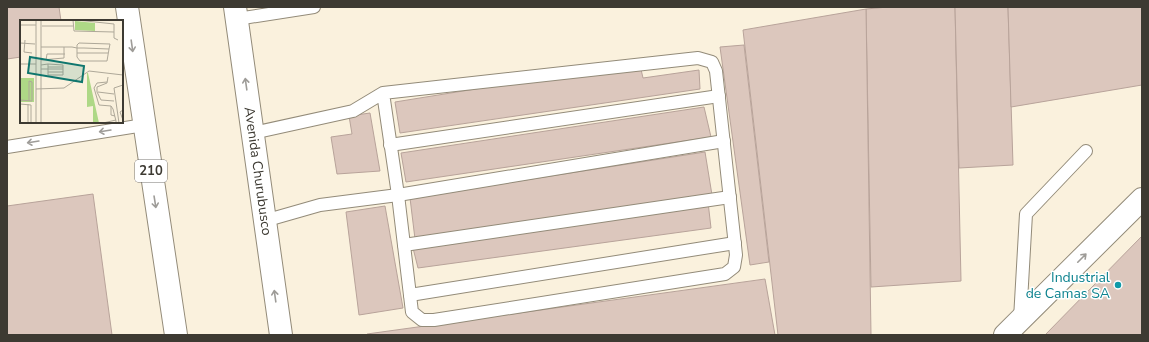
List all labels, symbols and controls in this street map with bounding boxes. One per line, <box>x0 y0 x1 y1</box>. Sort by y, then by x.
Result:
inset map <box>20 20 123 123</box>
one-way arrow <box>128 39 136 52</box>
one-way arrow <box>242 78 250 91</box>
street label: Avenida Churubusco <box>240 105 276 237</box>
one-way arrow <box>99 127 112 135</box>
one-way arrow <box>27 139 40 147</box>
road number: 210 <box>135 160 167 182</box>
one-way arrow <box>152 195 160 208</box>
one-way arrow <box>1077 253 1087 263</box>
place label: Industrial de Camas SA <box>1026 268 1111 303</box>
marker: Industrial de Camas SA <box>1113 280 1123 290</box>
one-way arrow <box>271 290 279 303</box>

